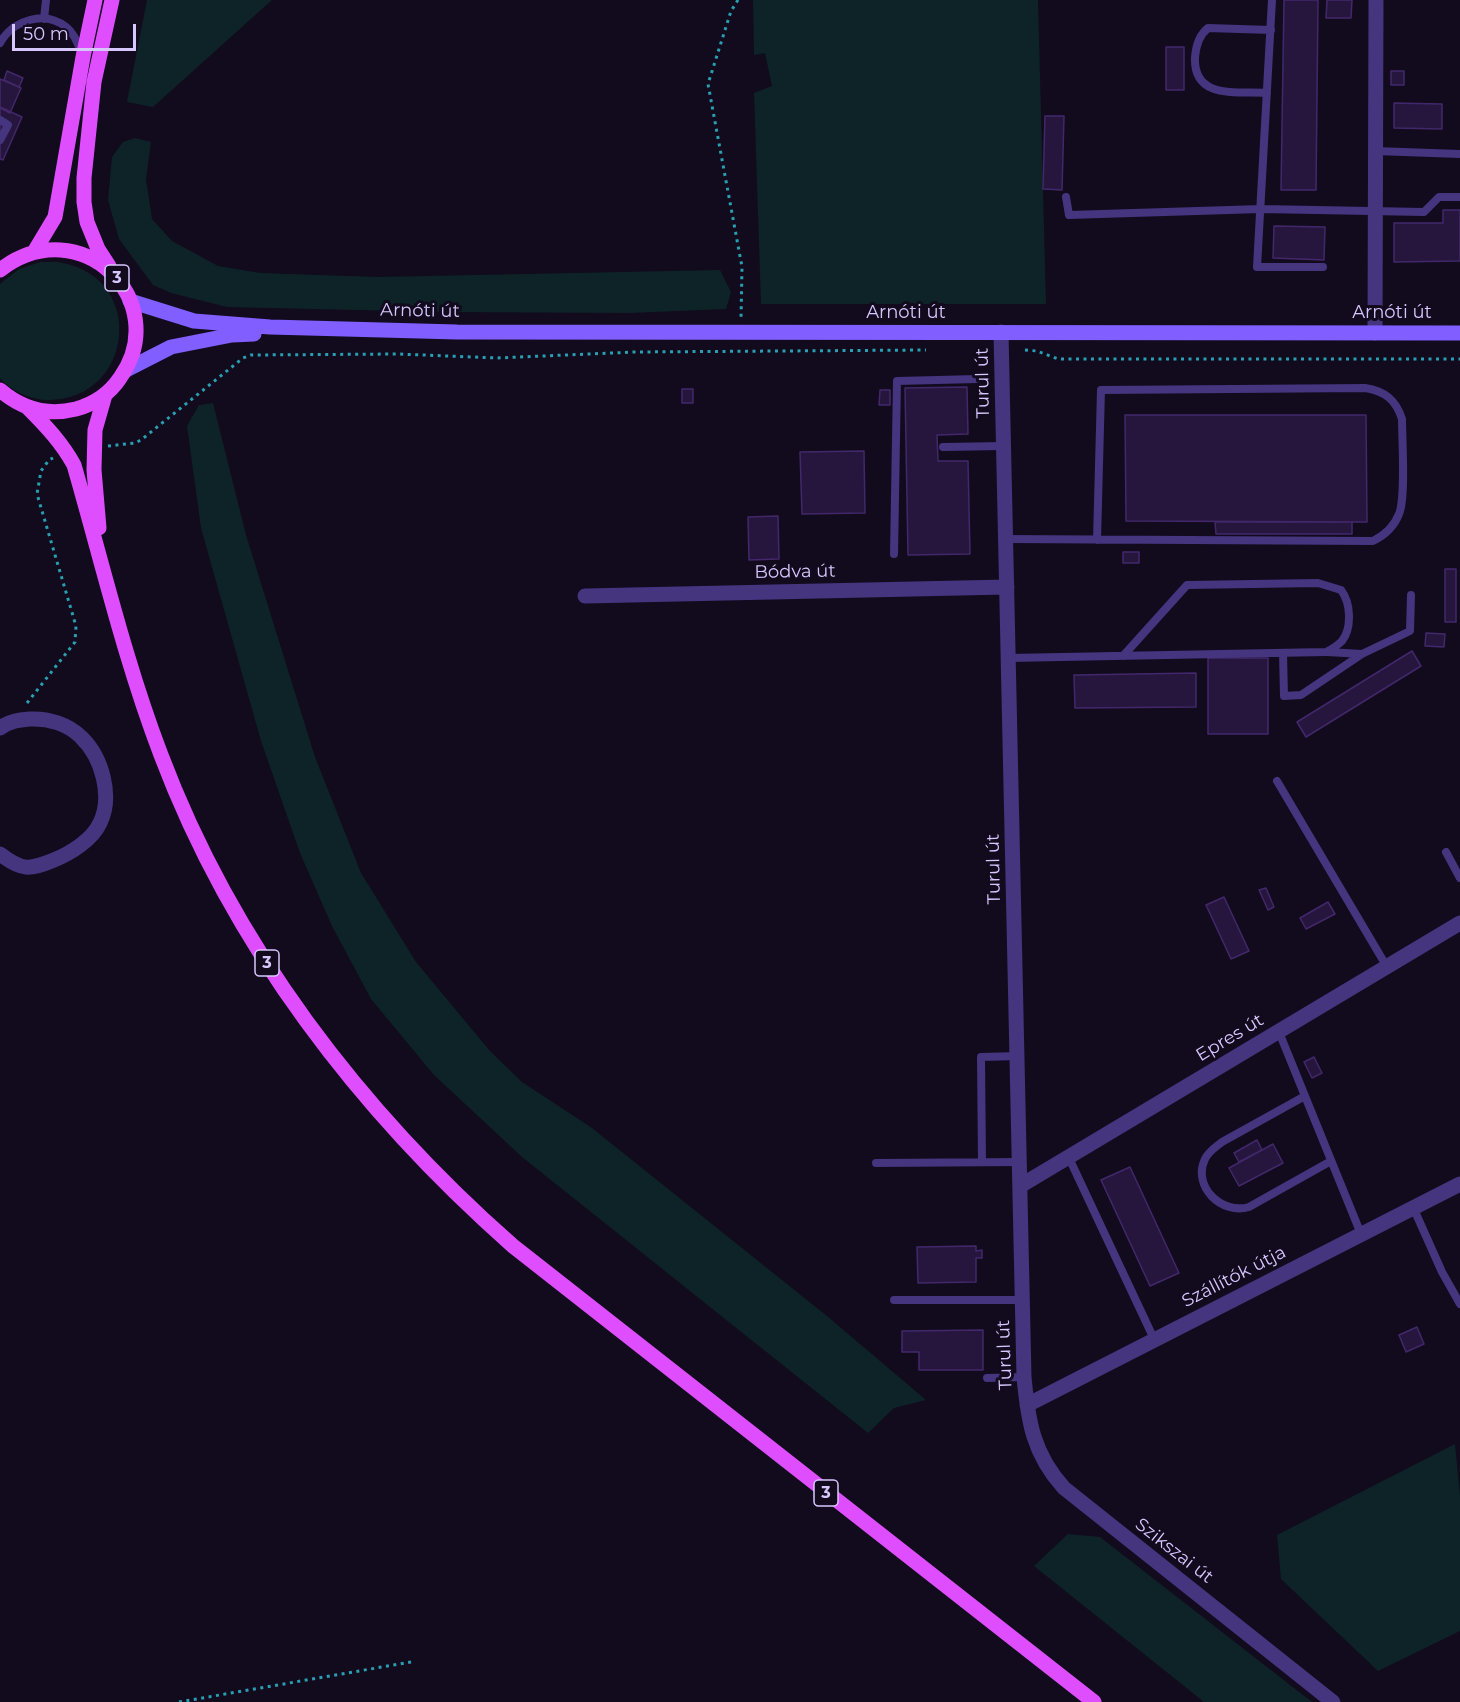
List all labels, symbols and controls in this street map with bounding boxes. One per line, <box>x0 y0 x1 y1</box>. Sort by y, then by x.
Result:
scale bar <box>15 12 140 50</box>
text: 50 m <box>23 23 69 45</box>
road number: 3 <box>105 265 129 291</box>
street label: Arnóti út <box>380 300 460 322</box>
street label: Arnóti út <box>866 302 946 324</box>
street label: Arnóti út <box>1352 302 1432 324</box>
street label: Turul út <box>972 348 994 418</box>
street label: Bódva út <box>754 560 836 584</box>
street label: Turul út <box>983 834 1005 904</box>
road number: 3 <box>255 950 279 976</box>
street label: Epres út <box>1192 1009 1268 1067</box>
street label: Szállítók útja <box>1178 1242 1290 1312</box>
street label: Turul út <box>993 1319 1017 1391</box>
road number: 3 <box>814 1480 838 1506</box>
street label: Szikszai út <box>1131 1514 1217 1588</box>

